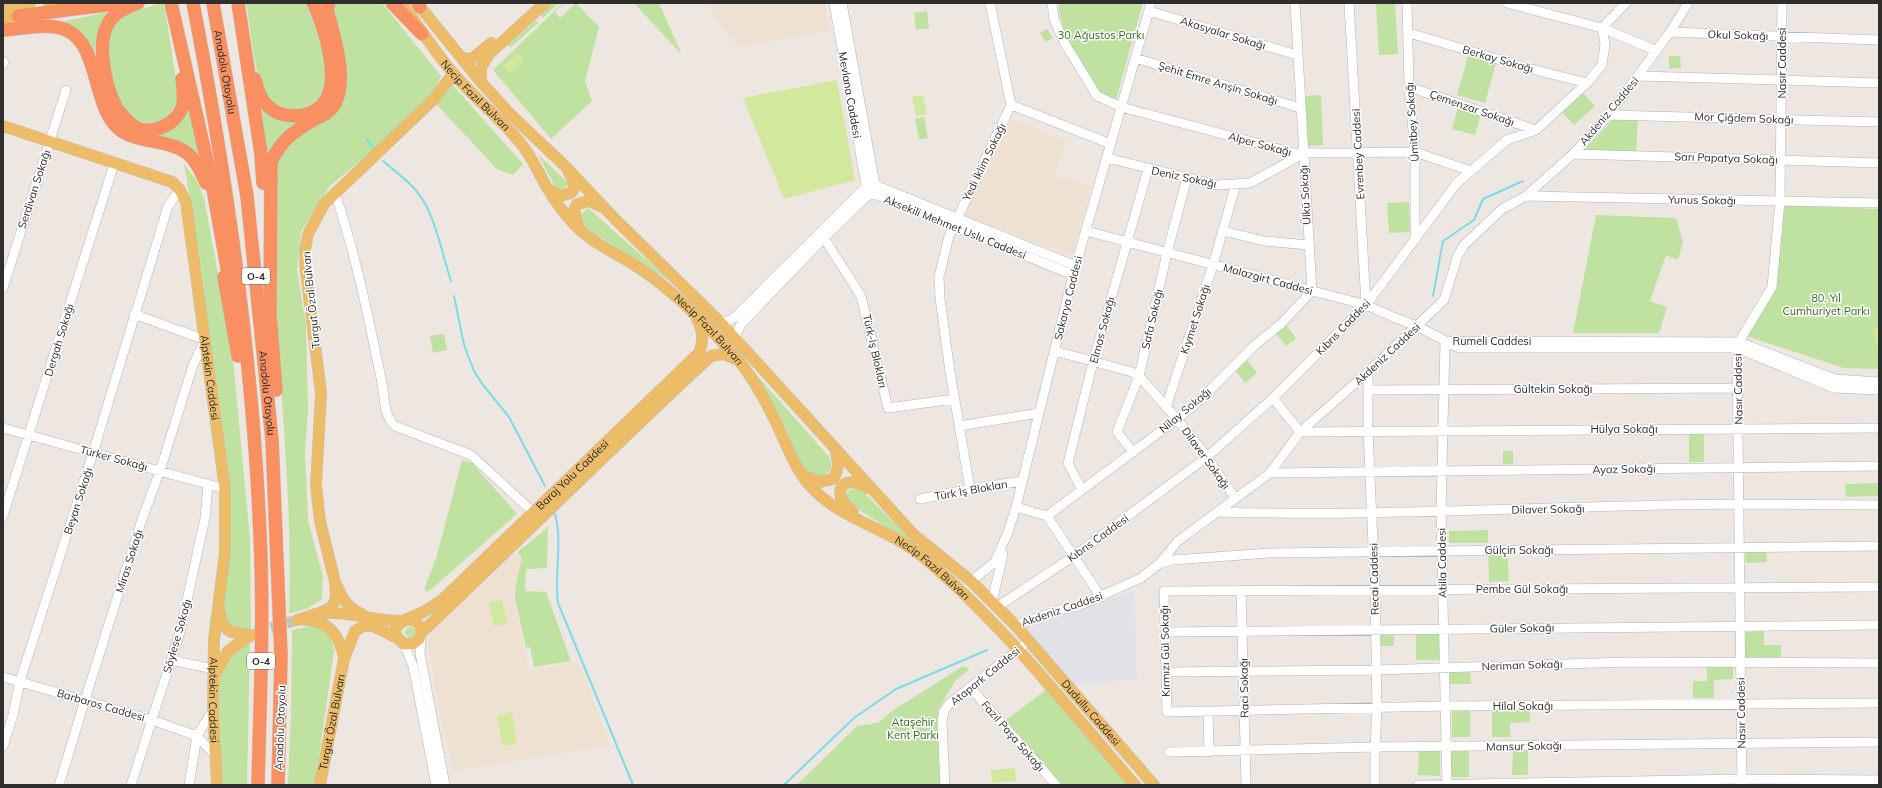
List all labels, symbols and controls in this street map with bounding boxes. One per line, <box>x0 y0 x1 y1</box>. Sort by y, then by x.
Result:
street label: Akasyalar Sokağı <box>1179 13 1267 53</box>
street label: Okul Sokağı <box>1707 27 1769 43</box>
park label: 30 Ağustos Parkı <box>1058 28 1144 42</box>
street label: Nasır Caddesi <box>1775 28 1789 98</box>
street label: Anadolu Otoyolu <box>211 29 239 115</box>
street label: Berkay Sokağı <box>1461 42 1535 76</box>
street label: Mevlana Caddesi <box>836 51 864 139</box>
street label: Necip Fazıl Bulvarı <box>438 57 513 134</box>
street label: Şehit Emre Anşin Sokağı <box>1157 58 1279 108</box>
street label: Akdeniz Caddesi <box>1576 74 1642 148</box>
street label: Ümitbey Sokağı <box>1402 82 1422 162</box>
street label: Çemenzar Sokağı <box>1428 87 1516 129</box>
street label: Evrenbey Caddesi <box>1349 108 1367 200</box>
street label: Mor Çiğdem Sokağı <box>1694 109 1794 127</box>
street label: Yedi İklim Sokağı <box>959 121 1009 204</box>
street label: Alper Sokağı <box>1227 129 1293 159</box>
street label: Serdivan Sokağı <box>15 148 53 230</box>
street label: Sarı Papatya Sokağı <box>1674 149 1778 167</box>
street label: Deniz Sokağı <box>1150 163 1218 191</box>
street label: Ülkü Sokağı <box>1296 165 1314 225</box>
street label: Aksekili Mehmet Uslu Caddesi <box>882 192 1028 262</box>
street label: Yunus Sokağı <box>1667 192 1736 208</box>
street label: Turgut Özal Bulvarı <box>299 251 323 349</box>
street label: Sakarya Caddesi <box>1051 254 1085 342</box>
street label: Malazgirt Caddesi <box>1222 260 1314 298</box>
road number: O-4 <box>242 268 270 284</box>
street label: Kıymet Sokağı <box>1177 282 1213 356</box>
street label: Safa Sokağı <box>1138 288 1166 350</box>
street label: Necip Fazıl Bulvarı <box>671 291 746 368</box>
park label: 80. Yıl Cumhuriyet Parkı <box>1782 291 1870 318</box>
street label: Elmas Sokağı <box>1086 295 1118 365</box>
street label: Kıbrıs Caddesi <box>1313 296 1373 358</box>
street label: Dergah Sokağı <box>41 302 77 378</box>
street label: Türk-İş Blokları <box>860 313 890 389</box>
street label: Akdeniz Caddesi <box>1351 320 1423 388</box>
street label: Alptekin Caddesi <box>197 334 223 421</box>
street label: Rumeli Caddesi <box>1453 334 1531 348</box>
street label: Anadolu Otoyolu <box>256 350 279 436</box>
street label: Nasır Caddesi <box>1730 353 1746 425</box>
street label: Gültekin Sokağı <box>1514 382 1592 396</box>
street label: Nilay Sokağı <box>1156 384 1214 436</box>
street label: Hülya Sokağı <box>1590 422 1658 436</box>
street label: Dilaver Sokağı <box>1179 424 1233 492</box>
street label: Baraj Yolu Caddesi <box>533 437 611 513</box>
street label: Türker Sokağı <box>79 442 149 474</box>
street label: Ayaz Sokağı <box>1592 461 1656 477</box>
street label: Beyan Sokağı <box>61 466 95 536</box>
street label: Türk İş Blokları <box>933 477 1009 503</box>
street label: Dilaver Sokağı <box>1511 501 1585 517</box>
street label: Kıbrıs Caddesi <box>1065 511 1131 565</box>
street label: Miras Sokağı <box>112 528 146 594</box>
street label: Atilla Caddesi <box>1434 528 1450 598</box>
street label: Necip Fazıl Bulvarı <box>892 533 973 603</box>
street label: Recai Caddesi <box>1366 543 1382 615</box>
street label: Gülçin Sokağı <box>1485 543 1553 557</box>
street label: Pembe Gül Sokağı <box>1476 582 1568 596</box>
street label: Akdeniz Caddesi <box>1020 589 1104 629</box>
street label: Söylese Sokağı <box>160 597 194 675</box>
street label: Kırmızı Gül Sokağı <box>1157 605 1173 697</box>
street label: Güler Sokağı <box>1490 620 1554 636</box>
street label: Atapark Caddesi <box>947 644 1023 708</box>
road number: O-4 <box>247 653 275 669</box>
street label: Alptekin Caddesi <box>206 657 222 743</box>
street label: Neriman Sokağı <box>1481 657 1563 673</box>
street label: Raci Sokağı <box>1236 658 1252 718</box>
street label: Turgut Özal Bulvarı <box>316 673 348 771</box>
street label: Dudullu Caddesi <box>1058 676 1124 749</box>
street label: Nasır Caddesi <box>1733 677 1749 749</box>
street label: Anadolu Otoyolu <box>272 685 288 771</box>
street label: Barbaros Caddesi <box>55 686 147 724</box>
street label: Fazıl Paşa Sokağı <box>978 698 1048 774</box>
street label: Hilal Sokağı <box>1493 699 1553 713</box>
park label: Ataşehir Kent Parkı <box>887 715 939 742</box>
street label: Mansur Sokağı <box>1486 738 1562 754</box>

